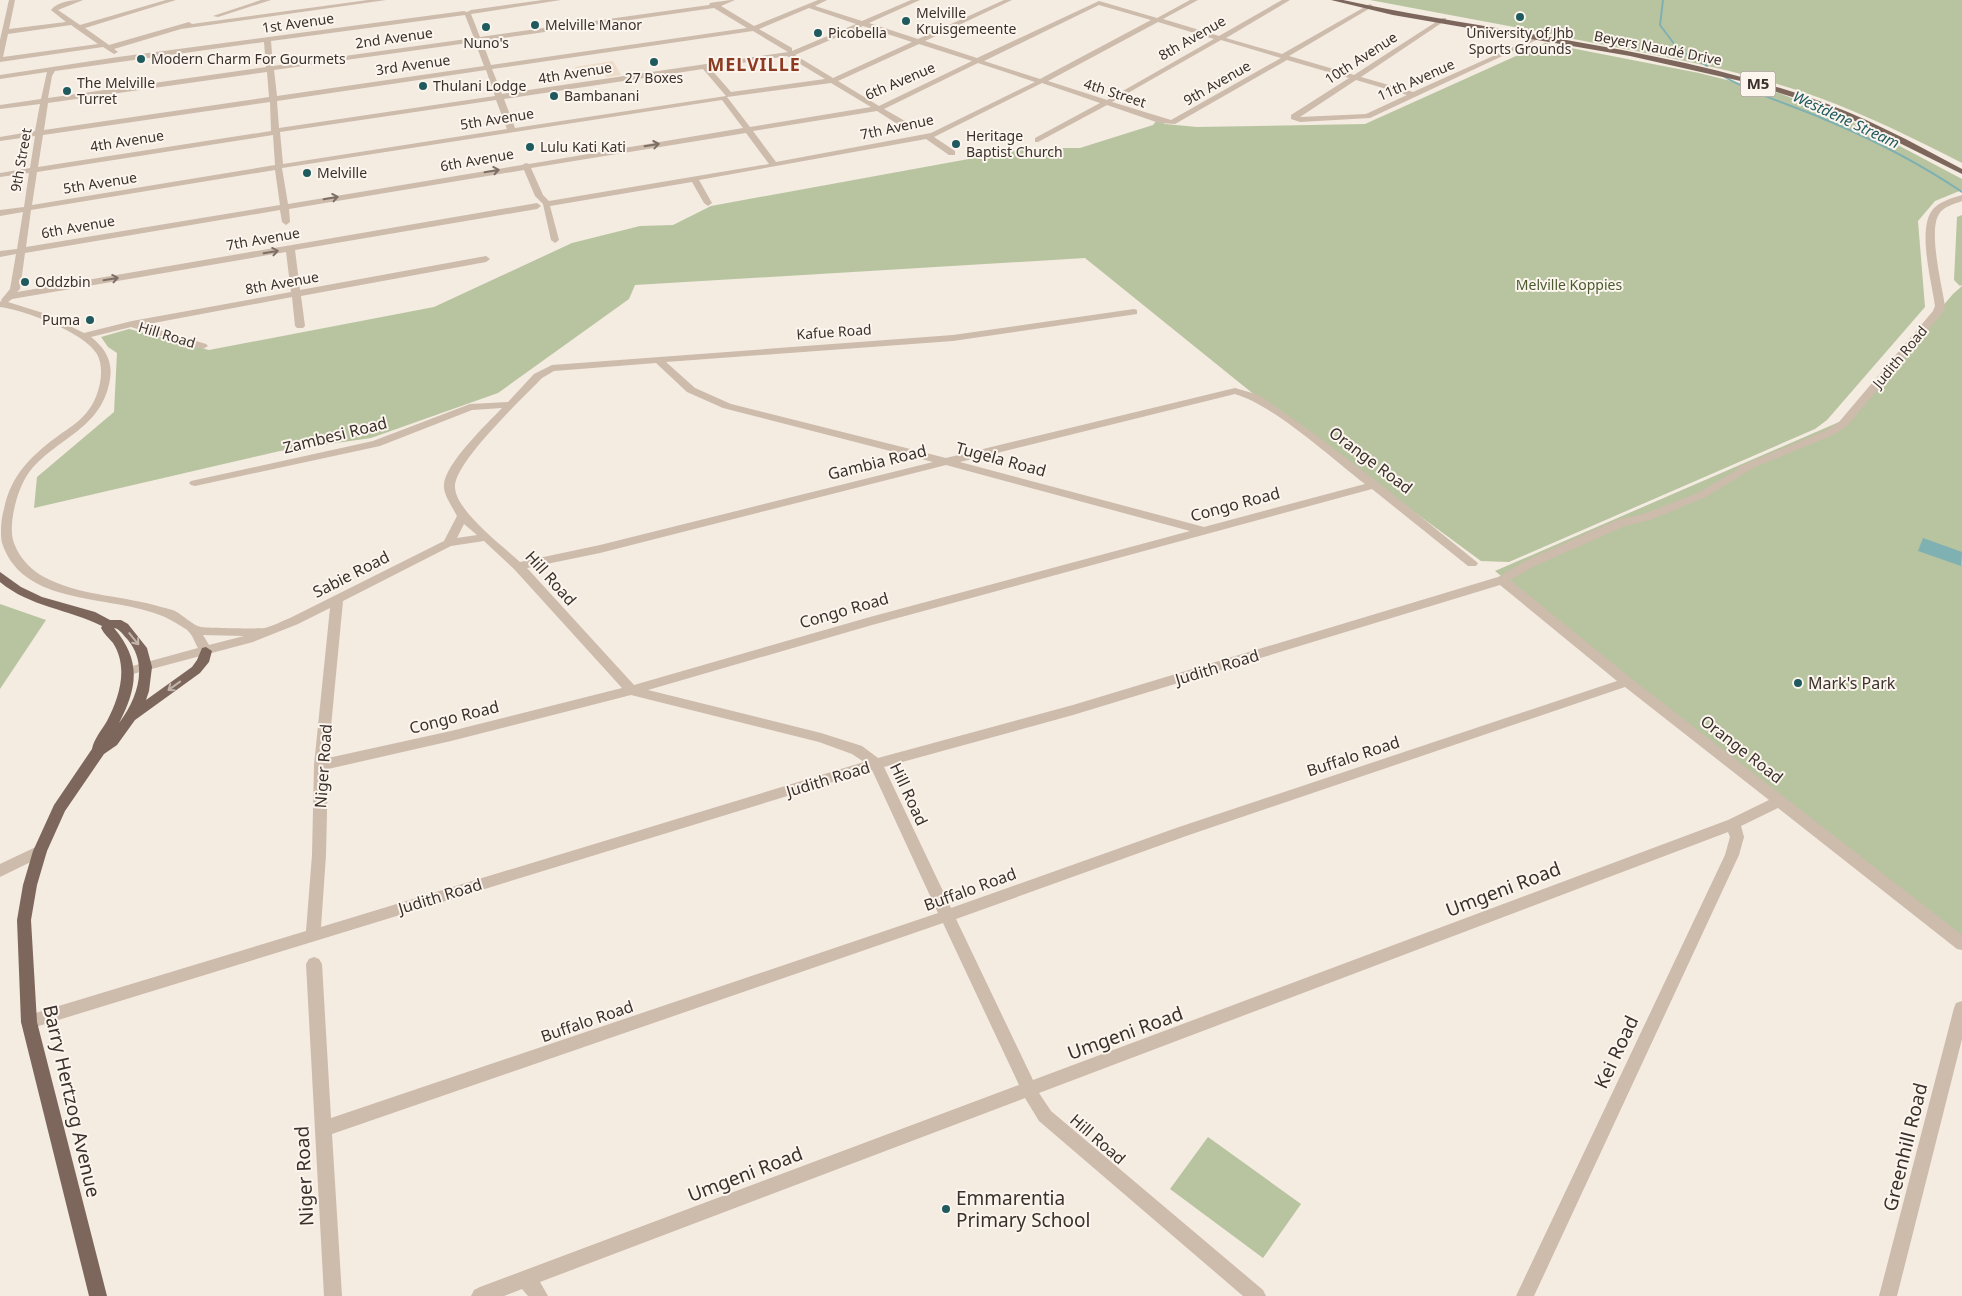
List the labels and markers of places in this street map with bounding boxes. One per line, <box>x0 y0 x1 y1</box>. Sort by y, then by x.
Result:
place label: Melville Kruisgemeente <box>916 3 1017 38</box>
marker: University of Jhb Sports Grounds <box>1514 11 1526 23</box>
place label: Melville Manor <box>545 15 642 34</box>
marker: Melville Kruisgemeente <box>900 15 912 27</box>
marker: Melville Manor <box>529 19 541 31</box>
marker: Nuno's <box>480 21 492 33</box>
place label: Picobella <box>828 23 887 42</box>
place label: University of Jhb Sports Grounds <box>1466 23 1574 58</box>
marker: Picobella <box>812 27 824 39</box>
place label: Nuno's <box>463 33 509 52</box>
place label: Modern Charm For Gourmets <box>151 49 346 68</box>
marker: Modern Charm For Gourmets <box>135 53 147 65</box>
marker: 27 Boxes <box>648 56 660 68</box>
place label: 27 Boxes <box>625 68 684 87</box>
place label: The Melville Turret <box>77 73 155 108</box>
place label: Thulani Lodge <box>433 76 526 95</box>
marker: Thulani Lodge <box>417 80 429 92</box>
marker: The Melville Turret <box>61 85 73 97</box>
place label: Bambanani <box>564 86 639 105</box>
marker: Bambanani <box>548 90 560 102</box>
place label: Heritage Baptist Church <box>966 126 1063 161</box>
place label: Lulu Kati Kati <box>540 137 626 156</box>
marker: Heritage Baptist Church <box>950 138 962 150</box>
marker: Lulu Kati Kati <box>524 141 536 153</box>
place label: Melville <box>317 163 367 182</box>
marker: Melville <box>301 167 313 179</box>
place label: Oddzbin <box>35 272 91 291</box>
marker: Oddzbin <box>19 276 31 288</box>
place label: Puma <box>42 310 80 329</box>
marker: Puma <box>84 314 96 326</box>
place label: Mark's Park <box>1808 672 1896 694</box>
marker: Mark's Park <box>1792 677 1804 689</box>
place label: Emmarentia Primary School <box>956 1185 1090 1233</box>
marker: Emmarentia Primary School <box>940 1203 952 1215</box>

